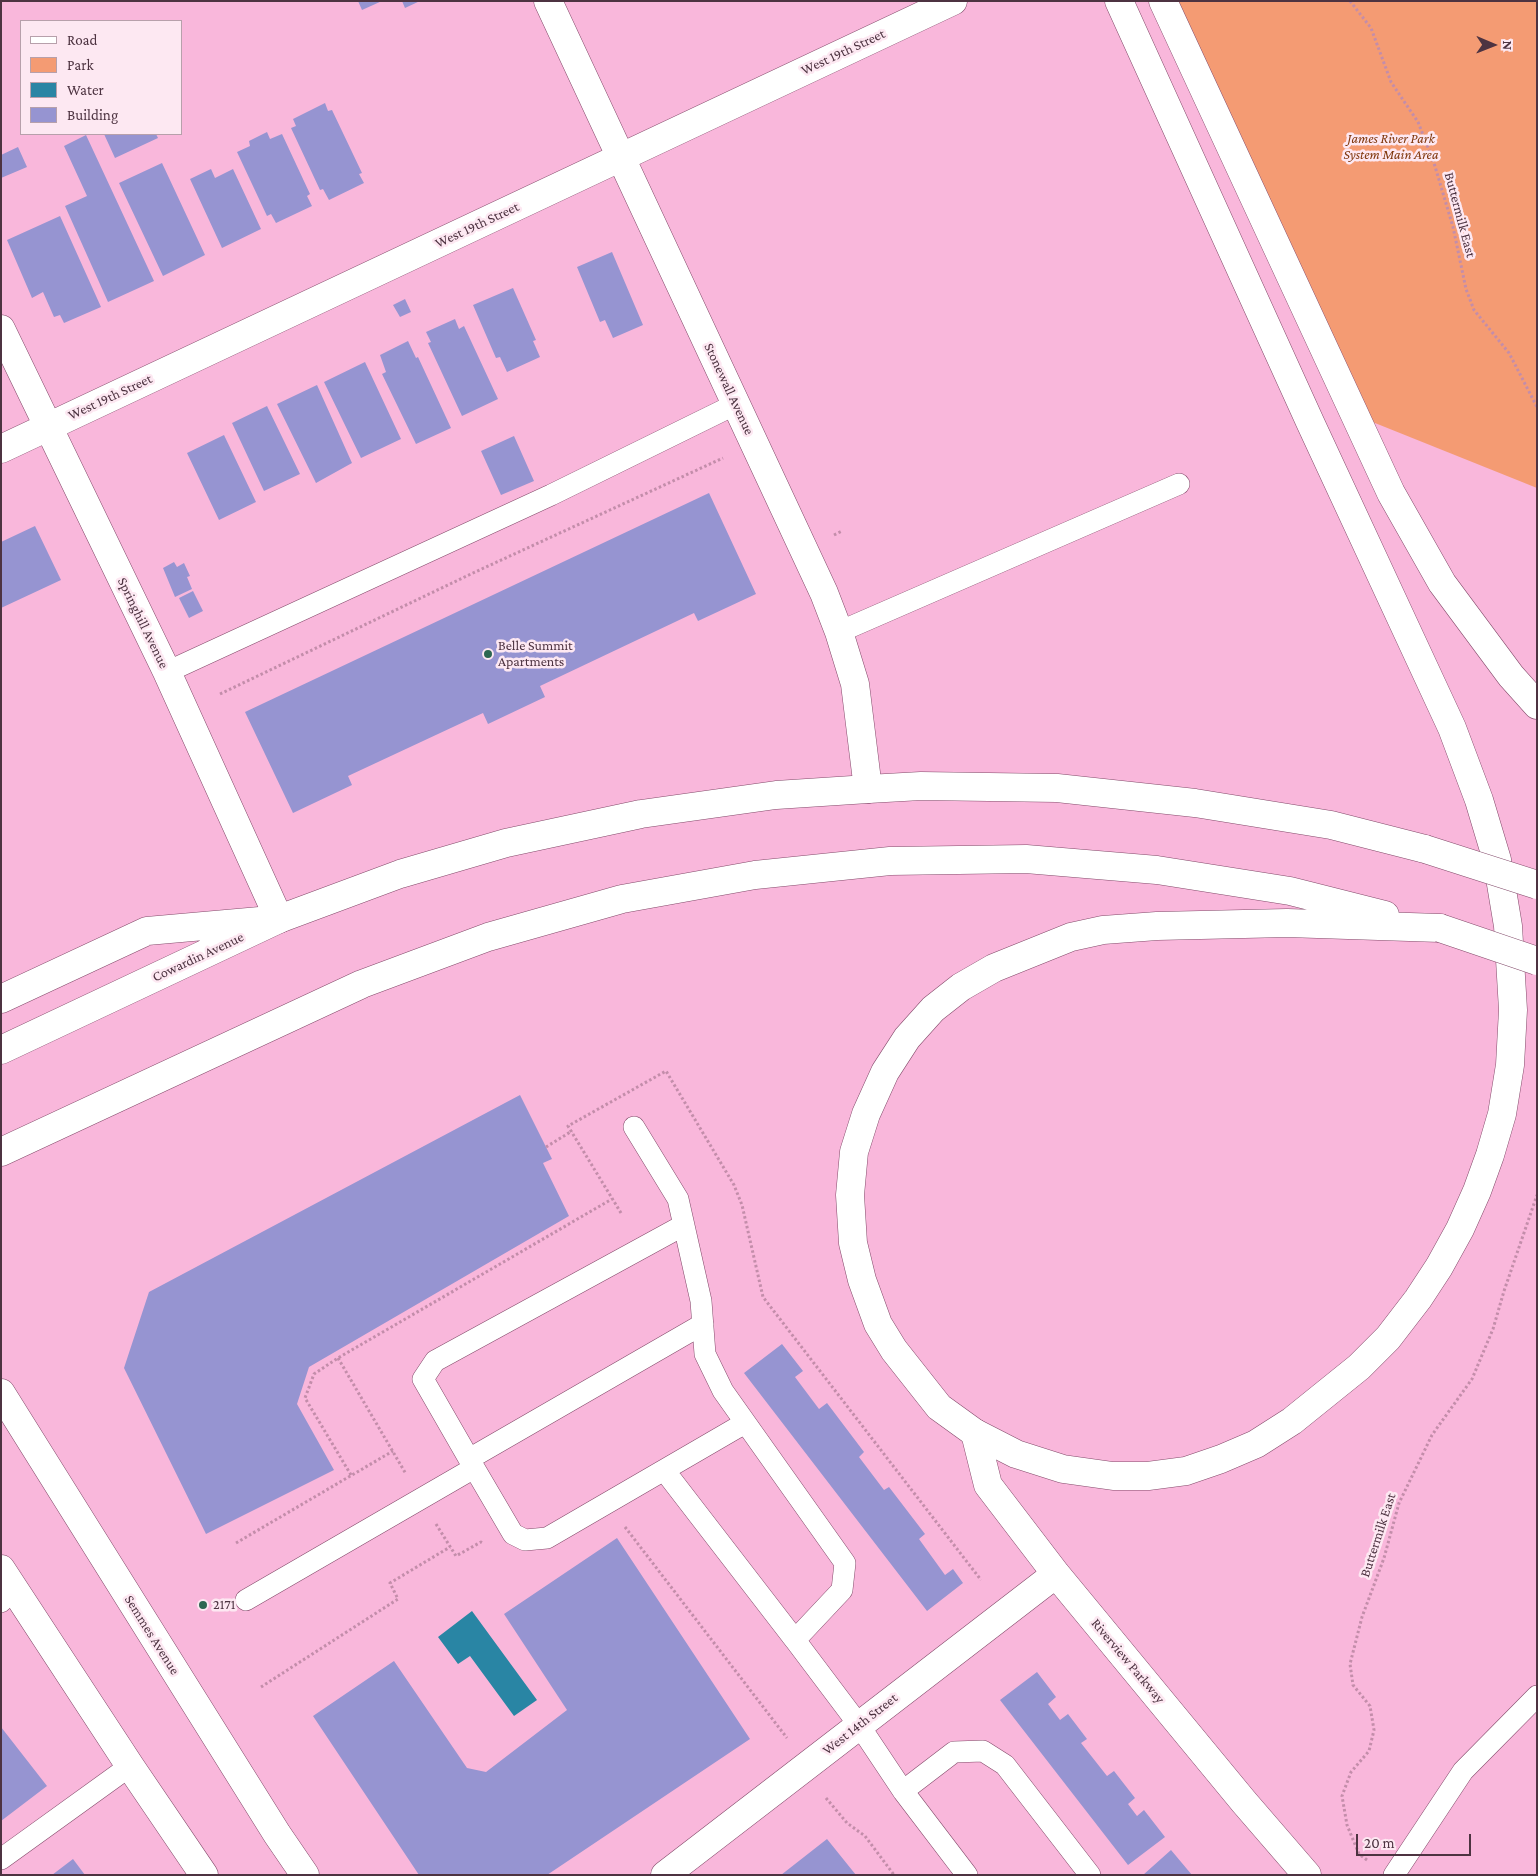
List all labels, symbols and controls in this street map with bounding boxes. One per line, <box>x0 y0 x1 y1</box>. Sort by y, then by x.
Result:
legend <box>20 20 182 135</box>
north arrow <box>1468 20 1518 70</box>
street label: West 19th Street <box>798 25 888 79</box>
text: Road <box>67 32 97 48</box>
text: N <box>1500 40 1516 50</box>
text: Park <box>67 57 94 73</box>
text: Water <box>67 82 104 98</box>
text: Building <box>67 107 118 123</box>
park label: James River Park System Main Area <box>1343 131 1439 164</box>
street label: Buttermilk East <box>1441 171 1479 259</box>
street label: West 19th Street <box>432 198 522 252</box>
street label: Stonewall Avenue <box>700 340 758 438</box>
street label: West 19th Street <box>65 370 155 424</box>
street label: Springhill Avenue <box>114 575 172 671</box>
place label: Belle Summit Apartments <box>498 638 573 670</box>
marker: Belle Summit Apartments <box>482 648 494 660</box>
street label: Cowardin Avenue <box>150 928 246 986</box>
street label: Buttermilk East <box>1356 1491 1400 1579</box>
street label: Semmes Avenue <box>121 1592 183 1678</box>
place label: 2171 <box>213 1597 235 1613</box>
marker: 2171 <box>197 1599 209 1611</box>
street label: Riverview Parkway <box>1088 1615 1168 1707</box>
street label: West 14th Street <box>819 1690 901 1758</box>
scale bar <box>1358 1824 1473 1856</box>
text: 20 m <box>1364 1835 1395 1851</box>

